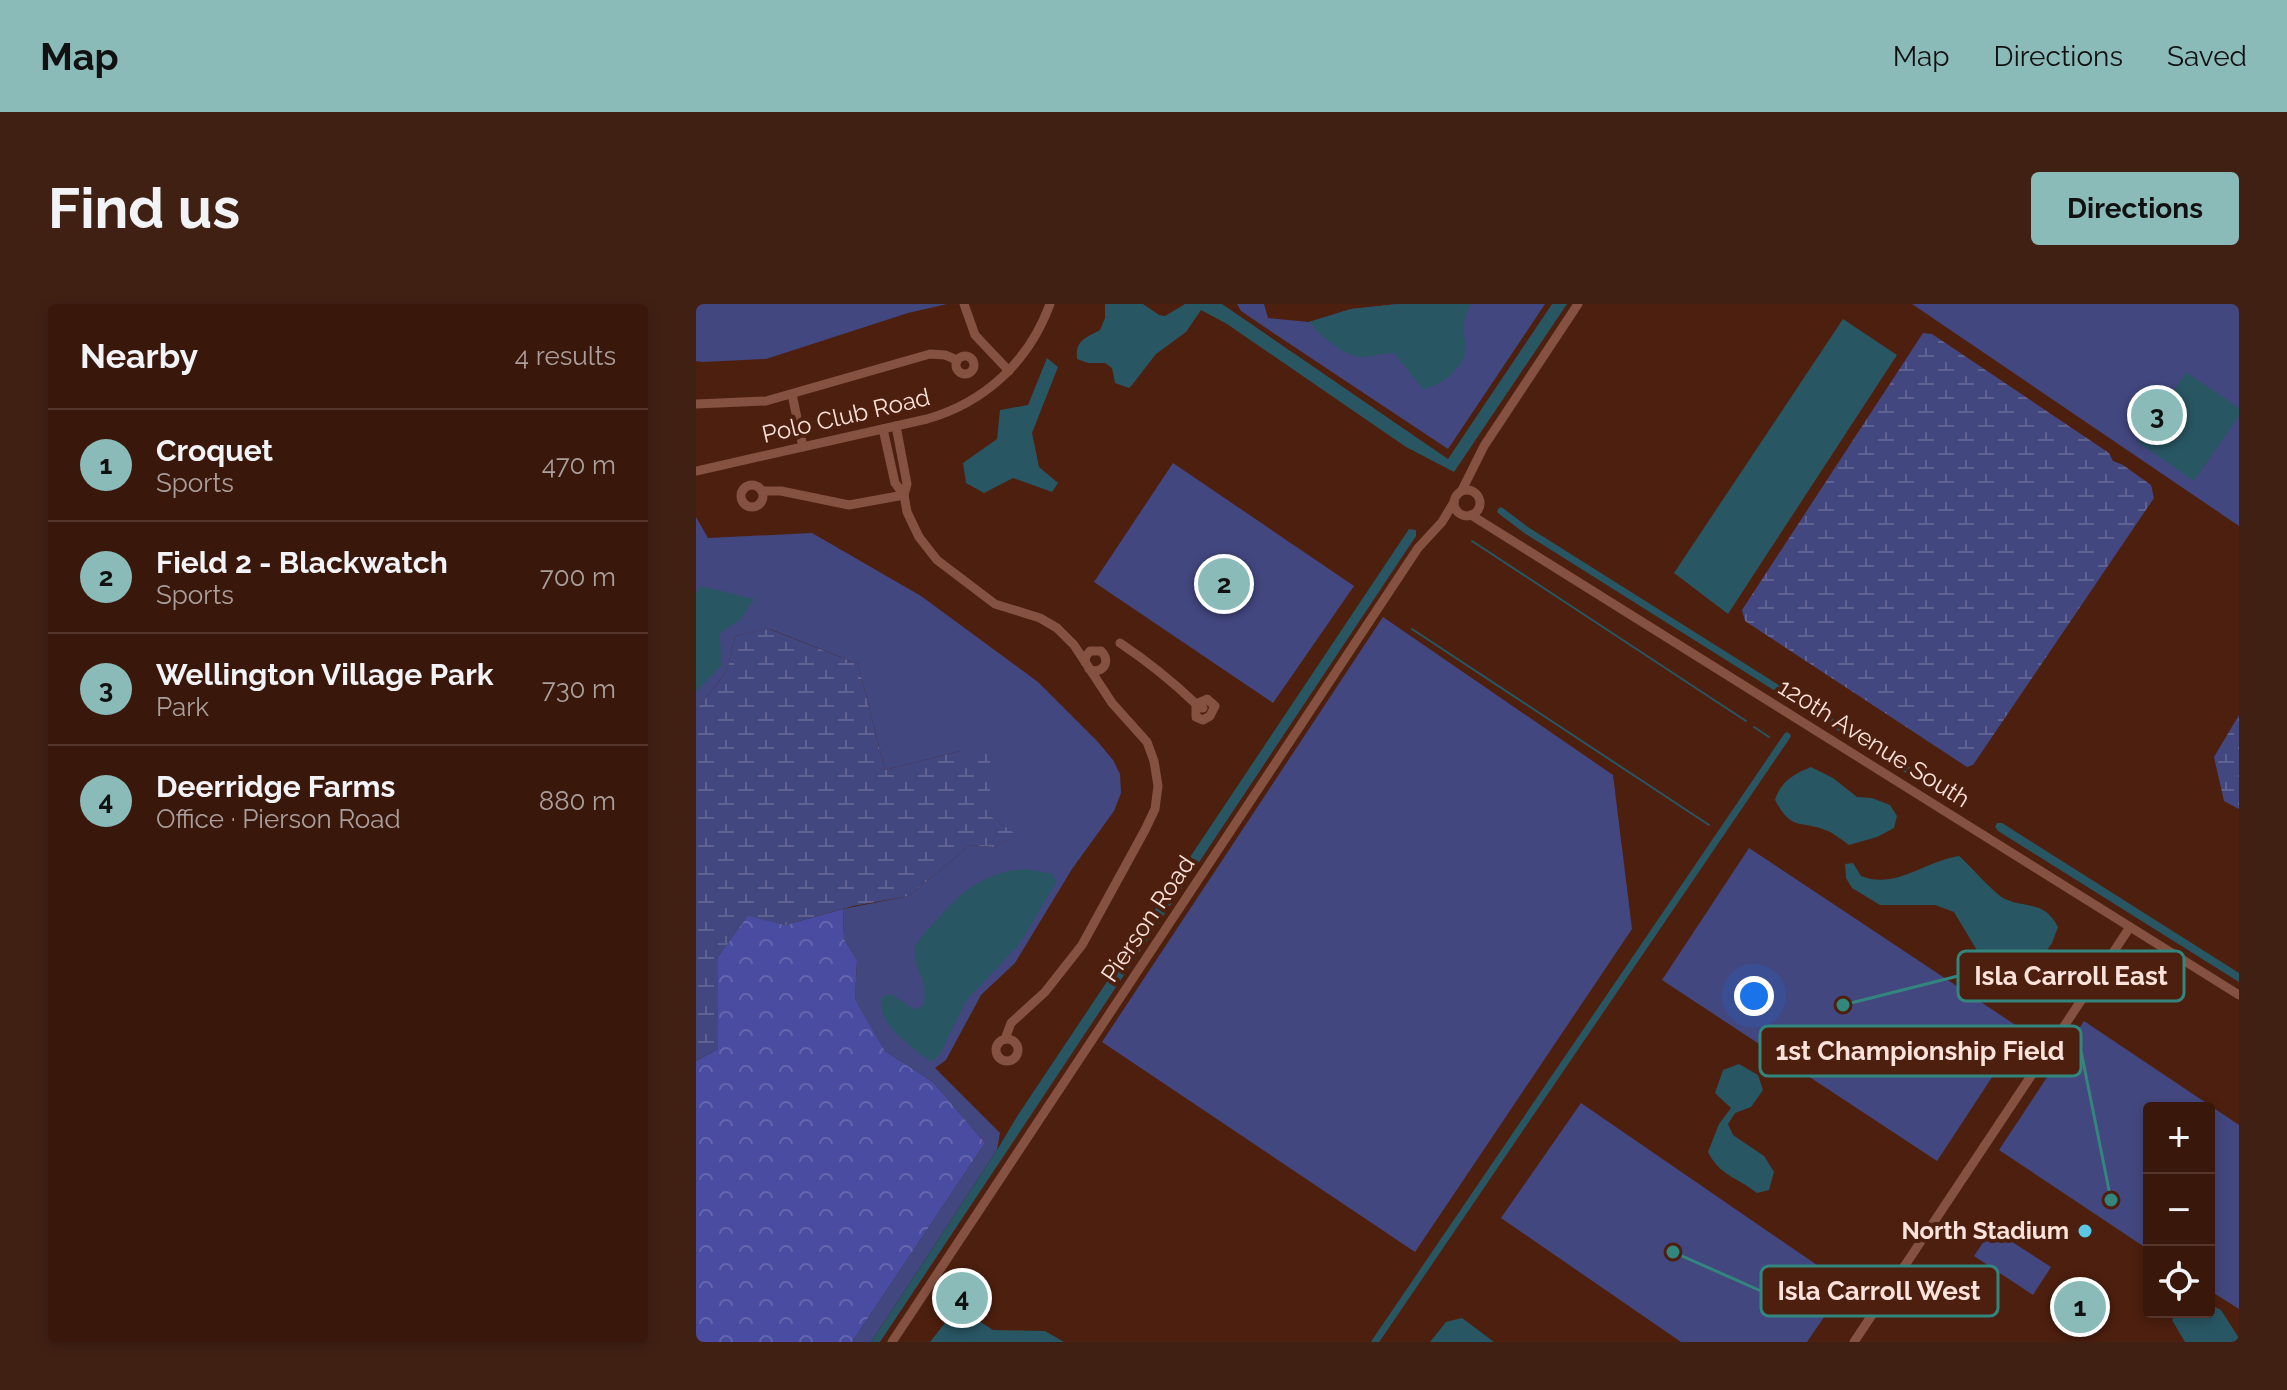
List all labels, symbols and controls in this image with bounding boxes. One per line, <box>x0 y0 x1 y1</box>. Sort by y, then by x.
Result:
text: Map <box>40 34 119 79</box>
text: Map <box>1893 40 1950 73</box>
text: Directions <box>1994 40 2123 73</box>
text: Saved <box>2167 40 2247 73</box>
button: Directions <box>2031 172 2239 245</box>
text: Find us <box>48 175 240 241</box>
text: Nearby <box>80 336 198 376</box>
text: 4 results <box>515 341 616 371</box>
street label: Polo Club Road <box>759 382 933 449</box>
pin: 3 <box>2131 385 2183 445</box>
text: Croquet <box>156 433 273 468</box>
text: 1 <box>100 450 112 480</box>
text: 470 m <box>542 450 616 480</box>
text: Sports <box>156 468 234 498</box>
text: Field 2 - Blackwatch <box>156 545 448 580</box>
pin: 2 <box>1198 554 1250 614</box>
text: 2 <box>99 562 113 592</box>
text: 700 m <box>540 562 616 592</box>
text: Sports <box>156 580 234 610</box>
text: Wellington Village Park <box>156 657 494 692</box>
street label: 120th Avenue South <box>1773 672 1975 813</box>
text: 3 <box>99 674 113 704</box>
text: 730 m <box>542 674 616 704</box>
text: Park <box>156 692 209 722</box>
text: Deerridge Farms <box>156 769 395 804</box>
text: 4 <box>99 786 113 816</box>
text: 880 m <box>539 786 616 816</box>
text: Office · Pierson Road <box>156 804 401 834</box>
street label: Pierson Road <box>1095 850 1200 987</box>
callout: Isla Carroll East <box>1958 951 2184 1001</box>
text: Isla Carroll East <box>1974 961 2168 991</box>
your location <box>1734 976 1774 1016</box>
callout: 1st Championship Field <box>1760 1026 2081 1076</box>
text: 1st Championship Field <box>1775 1036 2065 1066</box>
map controls <box>2143 1102 2215 1318</box>
button: + <box>2143 1102 2215 1174</box>
button: − <box>2143 1174 2215 1246</box>
place label: North Stadium <box>1901 1216 2069 1245</box>
marker: North Stadium <box>2076 1222 2094 1240</box>
button: locate <box>2143 1246 2215 1318</box>
callout: Isla Carroll West <box>1761 1266 1998 1316</box>
pin: 4 <box>936 1268 988 1328</box>
text: Isla Carroll West <box>1777 1276 1981 1306</box>
pin: 1 <box>2054 1277 2106 1337</box>

